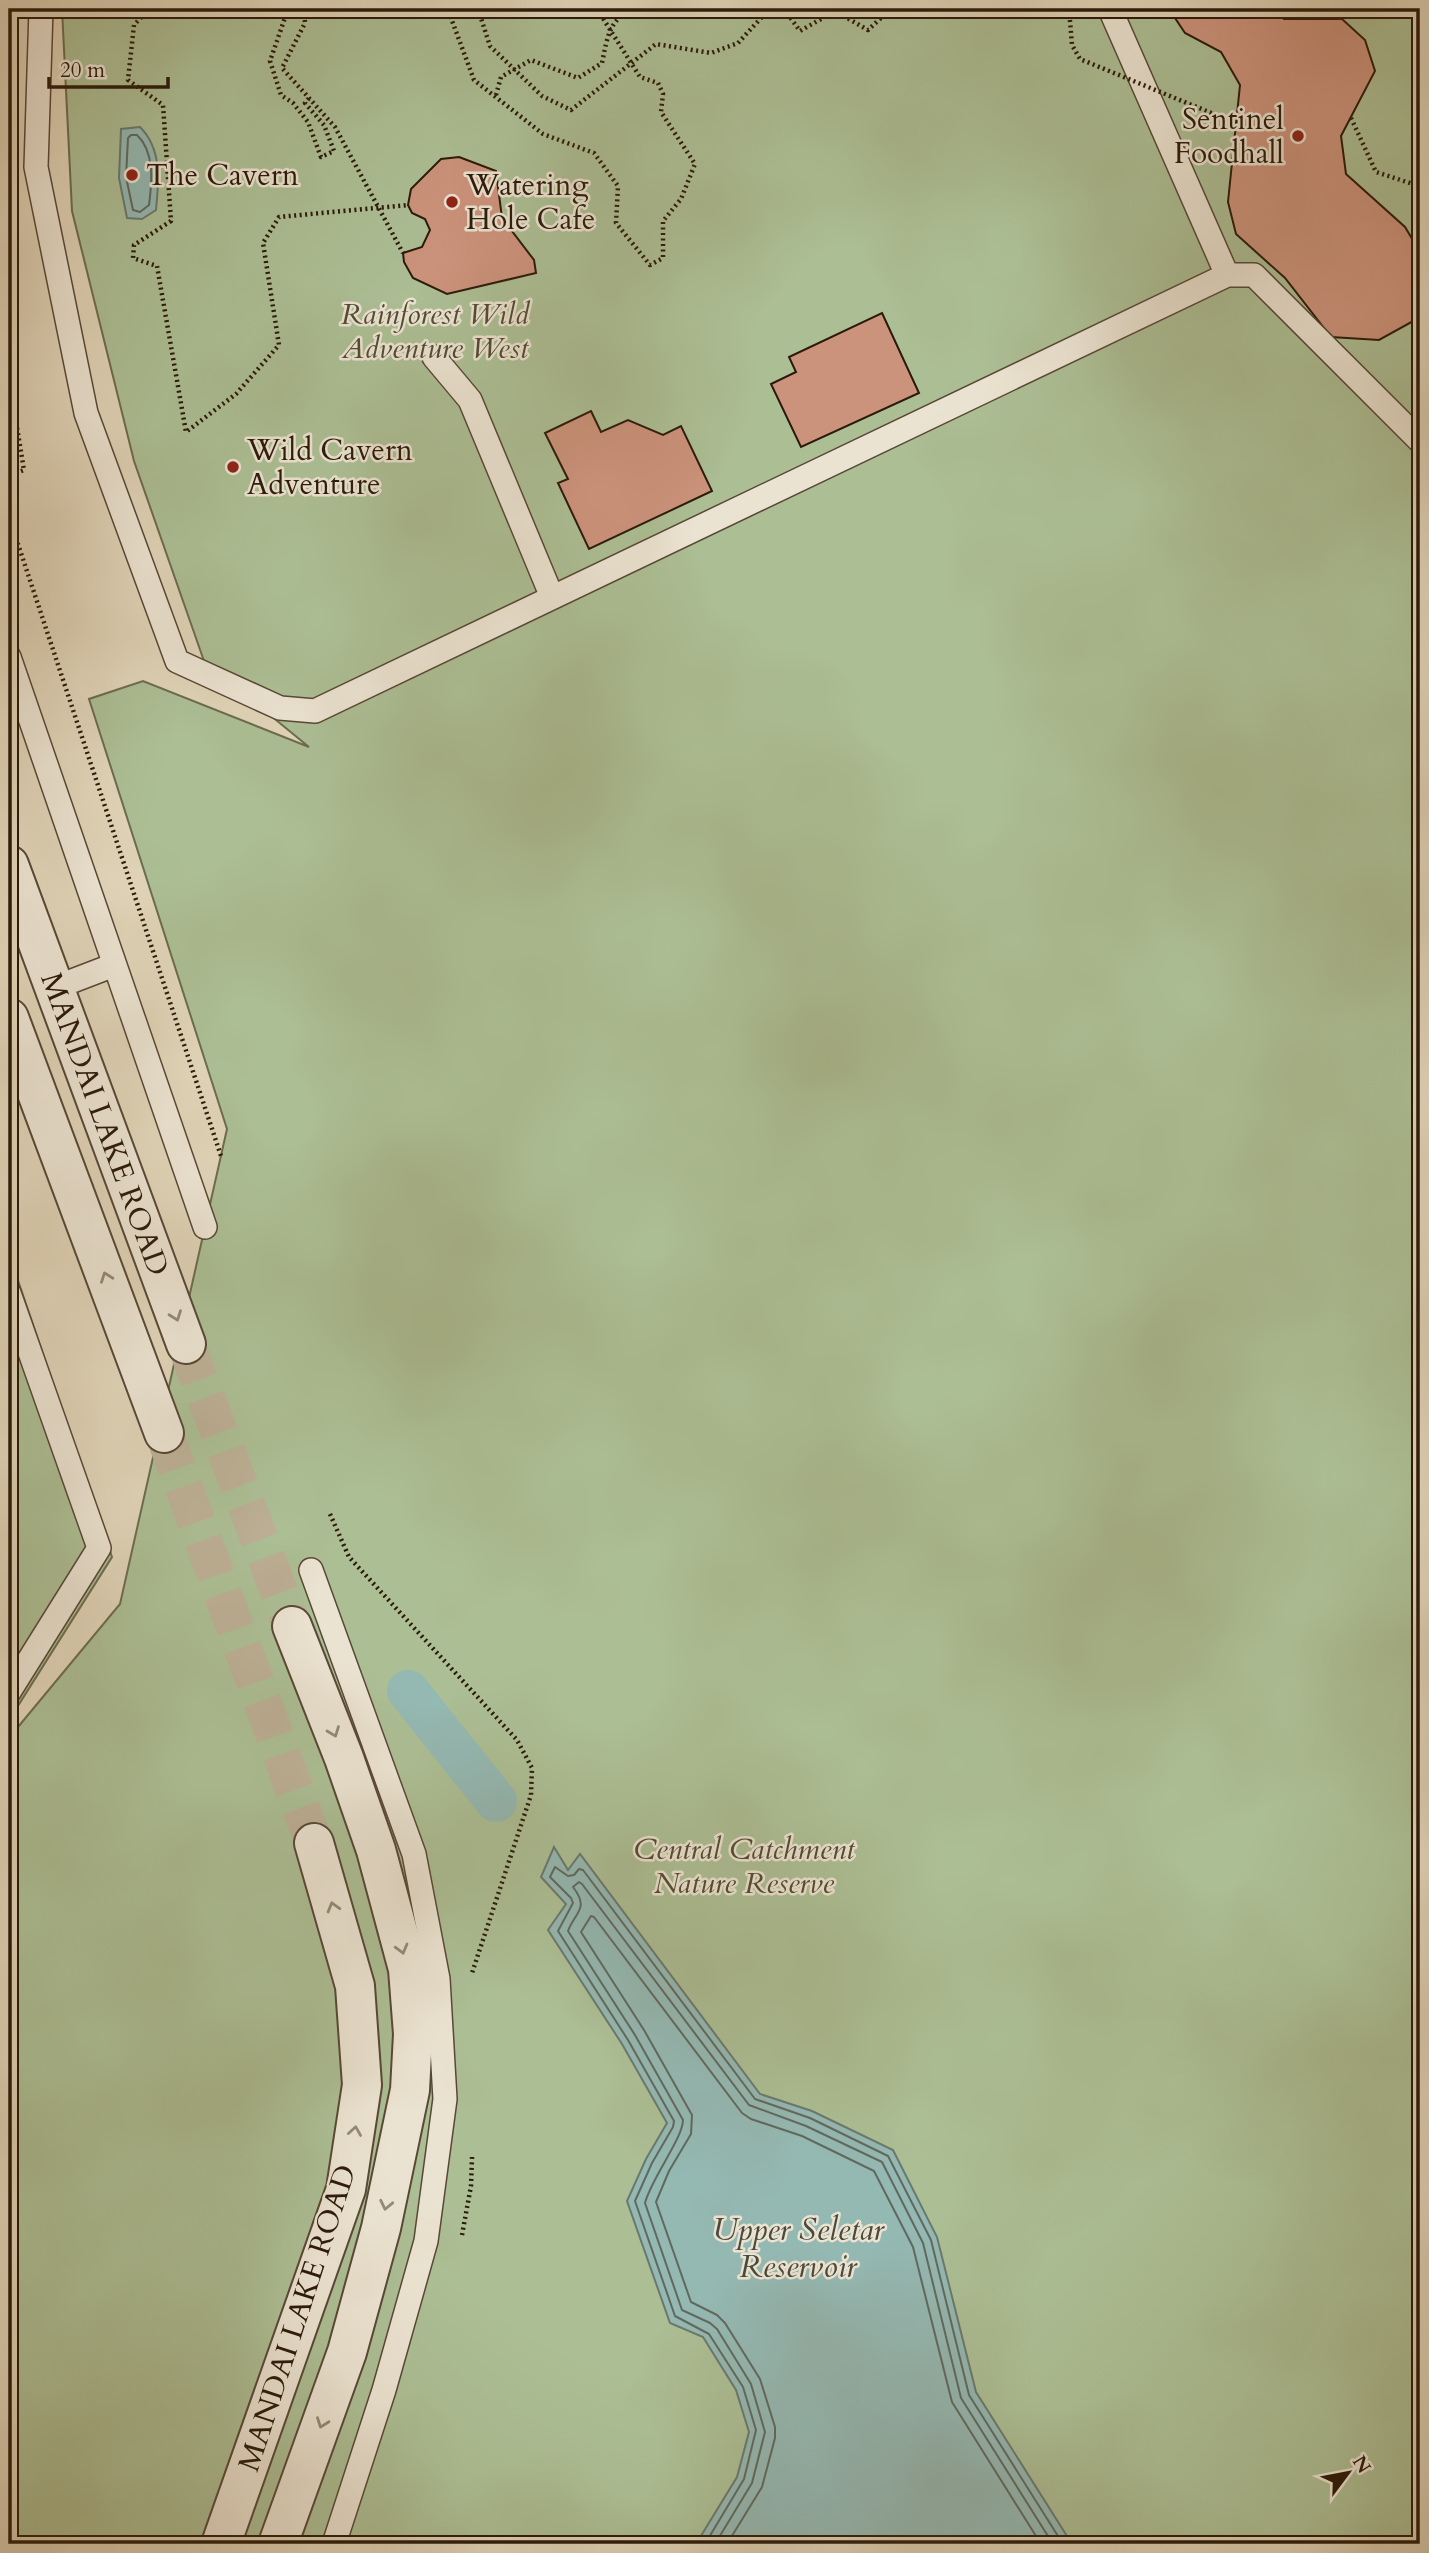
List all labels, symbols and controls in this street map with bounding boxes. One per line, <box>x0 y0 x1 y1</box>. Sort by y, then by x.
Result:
scale bar <box>49 46 168 90</box>
text: 20 m <box>60 56 105 85</box>
place label: Sentinel Foodhall <box>1174 99 1284 174</box>
marker: Sentinel Foodhall <box>1290 128 1306 144</box>
place label: The Cavern <box>146 155 299 196</box>
place label: Watering Hole Cafe <box>465 165 595 240</box>
marker: The Cavern <box>124 167 140 183</box>
marker: Watering Hole Cafe <box>444 194 460 210</box>
park label: Rainforest Wild Adventure West <box>341 294 531 369</box>
place label: Wild Cavern Adventure <box>246 430 413 505</box>
marker: Wild Cavern Adventure <box>225 459 241 475</box>
street label: MANDAI LAKE ROAD <box>31 967 179 1282</box>
one-way arrow <box>100 1271 114 1283</box>
one-way arrow <box>168 1310 182 1322</box>
one-way arrow <box>326 1725 340 1737</box>
park label: Central Catchment Nature Reserve <box>633 1829 856 1904</box>
one-way arrow <box>326 1901 341 1913</box>
one-way arrow <box>394 1943 409 1955</box>
one-way arrow <box>347 2125 362 2136</box>
street label: MANDAI LAKE ROAD <box>229 2160 366 2477</box>
one-way arrow <box>379 2199 394 2211</box>
water label: Upper Seletar Reservoir <box>712 2208 886 2289</box>
one-way arrow <box>316 2416 330 2429</box>
north arrow <box>1314 2438 1384 2508</box>
text: N <box>1346 2451 1377 2479</box>

